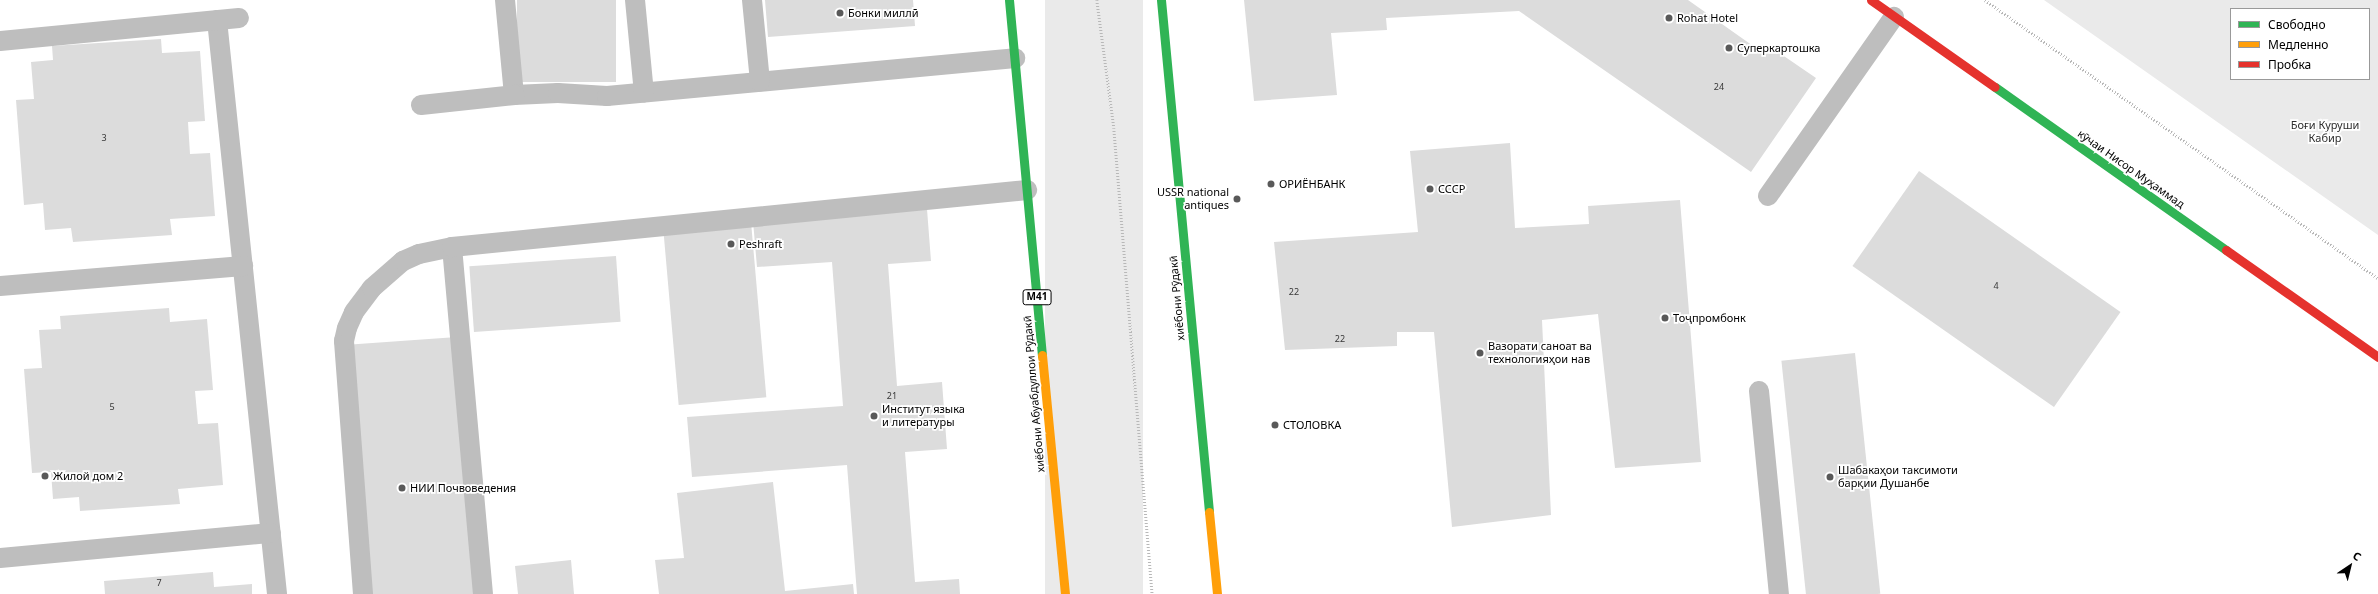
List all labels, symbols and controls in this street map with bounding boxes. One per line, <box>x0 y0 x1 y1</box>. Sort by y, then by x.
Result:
place label: Бонки миллӣ <box>848 6 919 20</box>
marker: Бонки миллӣ <box>835 8 845 18</box>
legend <box>2230 8 2370 80</box>
place label: Rohat Hotel <box>1677 11 1738 25</box>
marker: Rohat Hotel <box>1664 13 1674 23</box>
text: Свободно <box>2268 16 2326 33</box>
text: Медленно <box>2268 36 2328 53</box>
place label: Суперкартошка <box>1737 41 1820 55</box>
marker: Суперкартошка <box>1724 43 1734 53</box>
text: Пробка <box>2268 56 2311 73</box>
house number: 24 <box>1714 82 1724 92</box>
park label: Боғи Куруши Кабир <box>2291 119 2359 145</box>
street label: кӯчаи Нисор Муҳаммад <box>2075 127 2187 211</box>
house number: 3 <box>101 133 107 143</box>
place label: ОРИЁНБАНК <box>1279 177 1345 191</box>
marker: ОРИЁНБАНК <box>1266 179 1276 189</box>
place label: СССР <box>1438 182 1465 196</box>
marker: СССР <box>1425 184 1435 194</box>
place label: USSR national antiques <box>1157 186 1229 212</box>
marker: USSR national antiques <box>1232 194 1242 204</box>
place label: Peshraft <box>739 237 782 251</box>
marker: Peshraft <box>726 239 736 249</box>
street label: хиёбони Рӯдакӣ <box>1167 255 1187 341</box>
house number: 4 <box>1993 281 1999 291</box>
house number: 22 <box>1289 287 1299 297</box>
road number: M41 <box>1022 289 1052 305</box>
place label: Тоҷпромбонк <box>1673 311 1746 325</box>
marker: Тоҷпромбонк <box>1660 313 1670 323</box>
street label: хиёбони Абуабдуллои Рӯдакӣ <box>1021 315 1047 473</box>
house number: 22 <box>1335 334 1345 344</box>
place label: Вазорати саноат ва технологияҳои нав <box>1488 340 1592 366</box>
marker: Вазорати саноат ва технологияҳои нав <box>1475 348 1485 358</box>
house number: 21 <box>887 391 897 401</box>
house number: 5 <box>109 402 115 412</box>
place label: Институт языка и литературы <box>882 403 965 429</box>
marker: Институт языка и литературы <box>869 411 879 421</box>
place label: СТОЛОВКА <box>1283 418 1341 432</box>
marker: СТОЛОВКА <box>1270 420 1280 430</box>
place label: Шабакаҳои таксимоти барқии Душанбе <box>1838 464 1958 490</box>
place label: Жилой дом 2 <box>53 469 123 483</box>
marker: Жилой дом 2 <box>40 471 50 481</box>
marker: Шабакаҳои таксимоти барқии Душанбе <box>1825 472 1835 482</box>
place label: НИИ Почвоведения <box>410 481 516 495</box>
marker: НИИ Почвоведения <box>397 483 407 493</box>
north arrow <box>2330 546 2370 586</box>
text: С <box>2350 548 2364 564</box>
house number: 7 <box>156 578 162 588</box>

